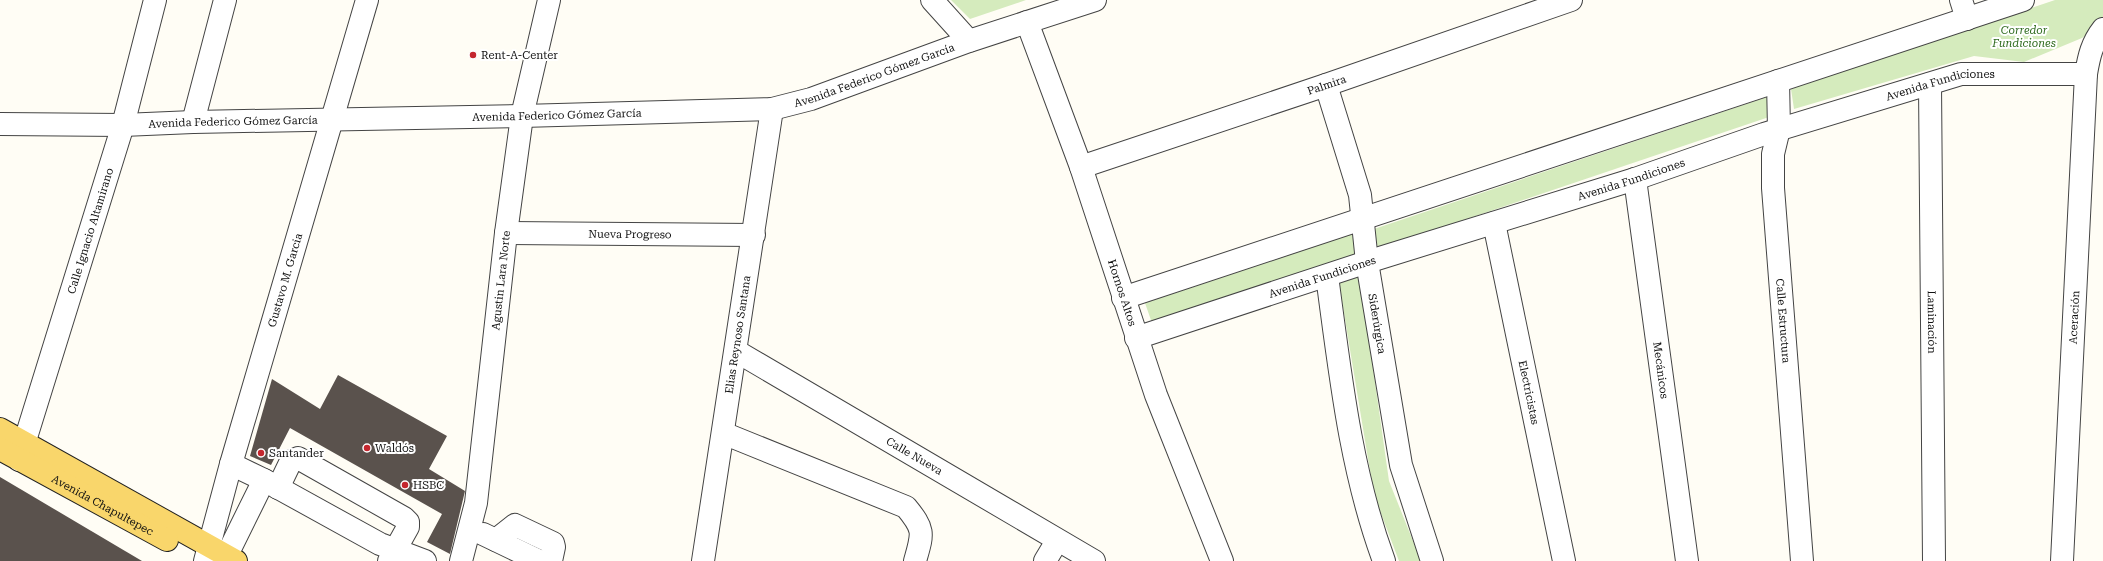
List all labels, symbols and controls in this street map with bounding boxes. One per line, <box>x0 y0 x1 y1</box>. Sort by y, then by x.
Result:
park label: Corredor Fundiciones <box>1991 24 2056 50</box>
street label: Avenida Federico Gómez García <box>793 40 956 110</box>
place label: Rent-A-Center <box>481 49 558 62</box>
marker: Rent-A-Center <box>468 50 478 60</box>
street label: Avenida Fundiciones <box>1884 68 1995 103</box>
street label: Palmira <box>1306 72 1348 97</box>
street label: Avenida Federico Gómez García <box>472 106 642 123</box>
street label: Avenida Federico Gómez García <box>148 113 318 130</box>
street label: Avenida Fundiciones <box>1576 156 1686 203</box>
street label: Calle Ignacio Altamirano <box>64 166 116 295</box>
street label: Nueva Progreso <box>588 227 672 241</box>
street label: Agustin Lara Norte <box>489 230 513 331</box>
street label: Gustavo M. Garcia <box>265 232 305 329</box>
street label: Avenida Fundiciones <box>1267 253 1377 300</box>
street label: Hornos Altos <box>1105 258 1139 328</box>
street label: Elias Reynoso Santana <box>722 274 753 395</box>
street label: Calle Estructura <box>1774 278 1793 364</box>
street label: Laminación <box>1925 290 1939 354</box>
street label: Aceración <box>2066 290 2082 344</box>
street label: Siderúrgica <box>1366 292 1389 355</box>
street label: Mecánicos <box>1651 341 1671 400</box>
street label: Electricistas <box>1516 359 1542 426</box>
street label: Calle Nueva <box>884 434 945 477</box>
place label: Waldo´s <box>375 442 414 455</box>
marker: Waldo´s <box>362 443 372 453</box>
place label: Santander <box>269 447 324 460</box>
marker: Santander <box>256 448 266 458</box>
street label: Avenida Chapultepec <box>50 472 156 538</box>
place label: HSBC <box>413 479 444 492</box>
marker: HSBC <box>400 480 410 490</box>

